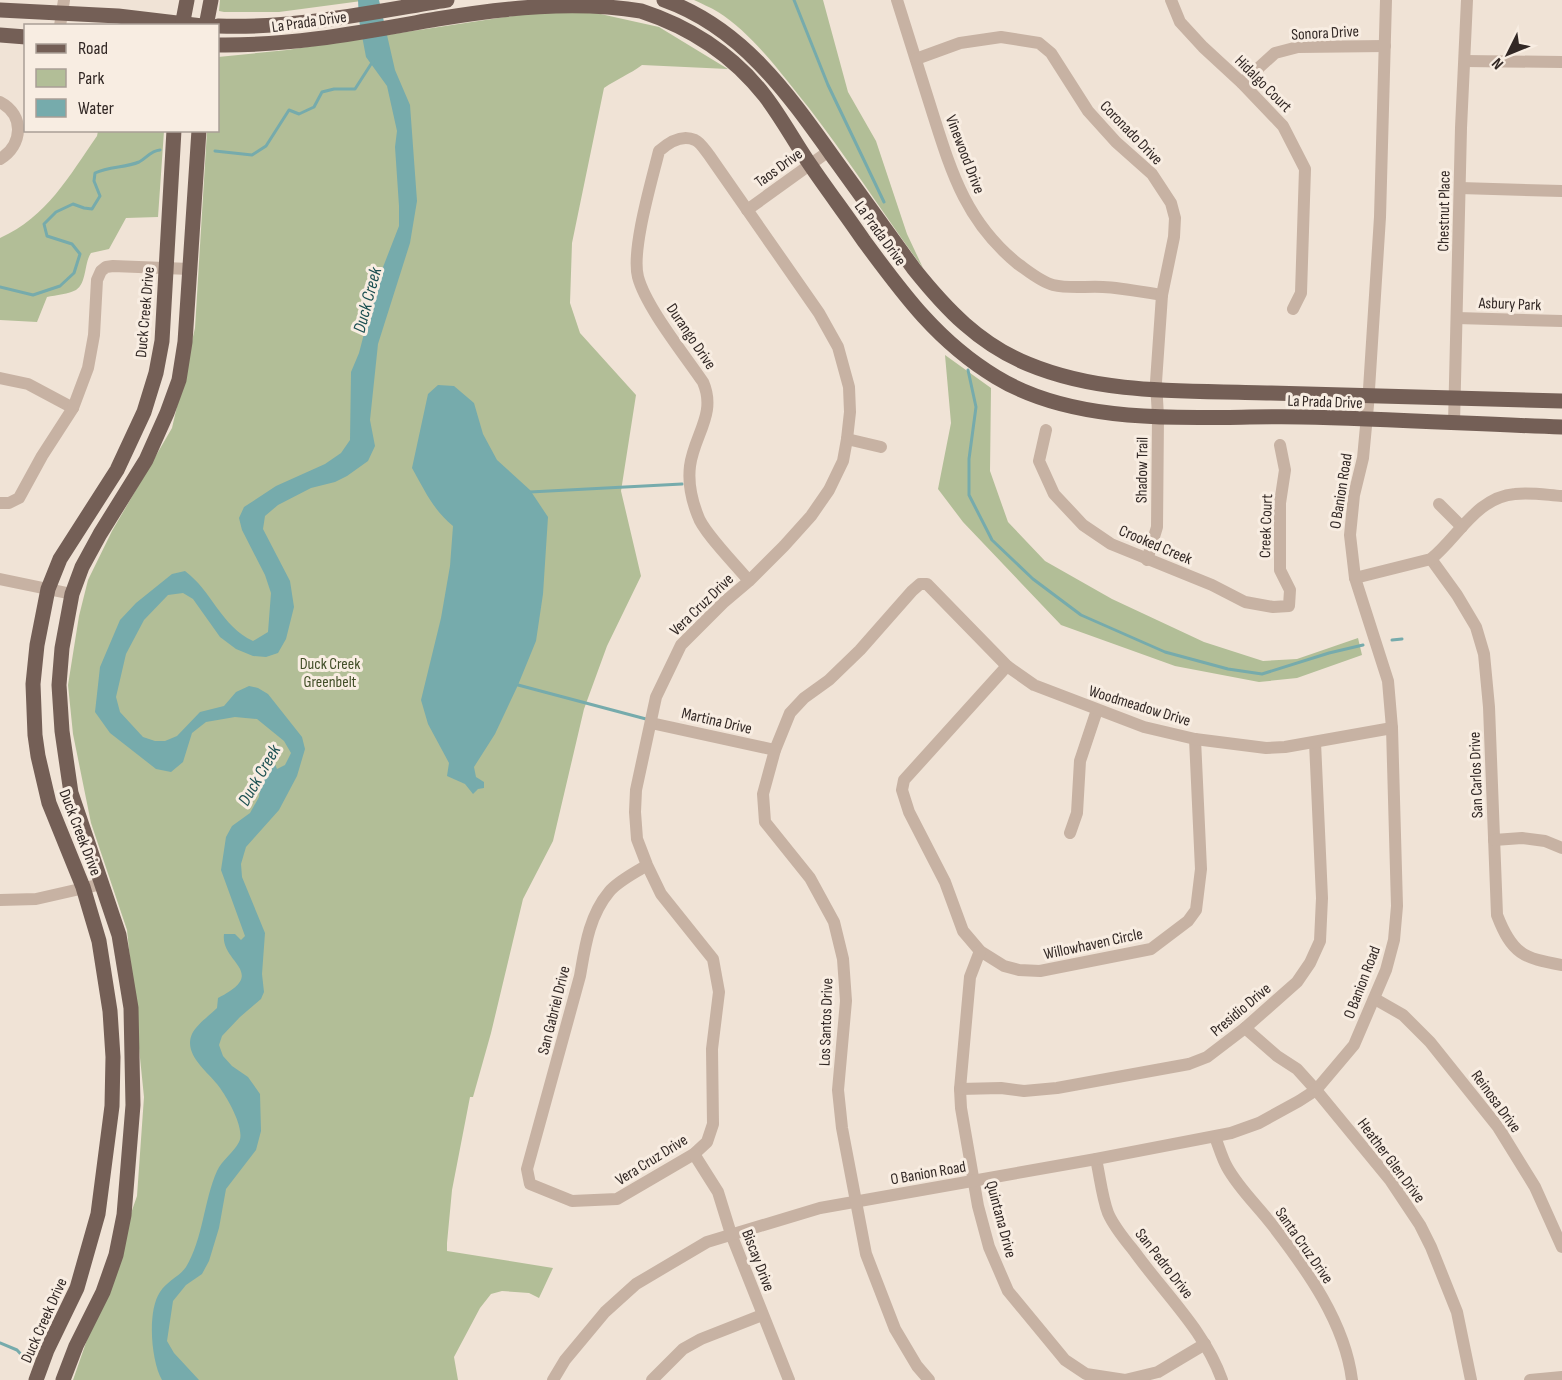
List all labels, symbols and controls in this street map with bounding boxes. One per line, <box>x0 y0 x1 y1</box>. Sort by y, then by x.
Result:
street label: La Prada Drive <box>271 8 348 37</box>
street label: Sonora Drive <box>1291 22 1360 45</box>
legend <box>24 24 219 132</box>
north arrow <box>1478 24 1538 84</box>
text: Road <box>78 38 108 59</box>
street label: Hidalgo Court <box>1230 52 1296 117</box>
text: N <box>1488 54 1508 73</box>
text: Park <box>78 68 104 89</box>
street label: Coronado Drive <box>1096 97 1166 169</box>
text: Water <box>78 98 114 119</box>
street label: Vinewood Drive <box>941 112 988 197</box>
street label: Taos Drive <box>751 145 806 192</box>
street label: Chestnut Place <box>1434 170 1455 252</box>
street label: La Prada Drive <box>850 198 910 270</box>
water label: Duck Creek <box>349 264 387 335</box>
street label: Duck Creek Drive <box>132 266 159 358</box>
street label: Asbury Park <box>1477 294 1542 315</box>
street label: Durango Drive <box>662 300 720 373</box>
street label: La Prada Drive <box>1287 392 1363 413</box>
street label: Shadow Trail <box>1132 437 1153 503</box>
street label: O Banion Road <box>1326 452 1357 530</box>
street label: Creek Court <box>1256 494 1277 558</box>
street label: Crooked Creek <box>1116 521 1195 569</box>
street label: Vera Cruz Drive <box>666 570 738 640</box>
park label: Duck Creek Greenbelt <box>300 655 360 692</box>
street label: Woodmeadow Drive <box>1086 682 1193 731</box>
street label: Martina Drive <box>680 704 754 739</box>
street label: San Carlos Drive <box>1465 731 1488 818</box>
water label: Duck Creek <box>234 740 286 809</box>
street label: Duck Creek Drive <box>54 787 105 878</box>
street label: Willowhaven Circle <box>1042 925 1144 964</box>
street label: O Banion Road <box>1340 944 1385 1022</box>
street label: San Gabriel Drive <box>534 964 575 1057</box>
street label: Los Santos Drive <box>815 978 838 1066</box>
street label: Presidio Drive <box>1207 979 1275 1041</box>
street label: Reinosa Drive <box>1467 1067 1525 1137</box>
street label: Heather Glen Drive <box>1353 1115 1429 1207</box>
street label: Vera Cruz Drive <box>612 1131 691 1190</box>
street label: O Banion Road <box>889 1157 967 1189</box>
street label: Quintana Drive <box>981 1179 1020 1260</box>
street label: Santa Cruz Drive <box>1271 1204 1337 1288</box>
street label: San Pedro Drive <box>1131 1225 1197 1303</box>
street label: Biscay Drive <box>737 1227 778 1294</box>
street label: Duck Creek Drive <box>17 1275 72 1366</box>

